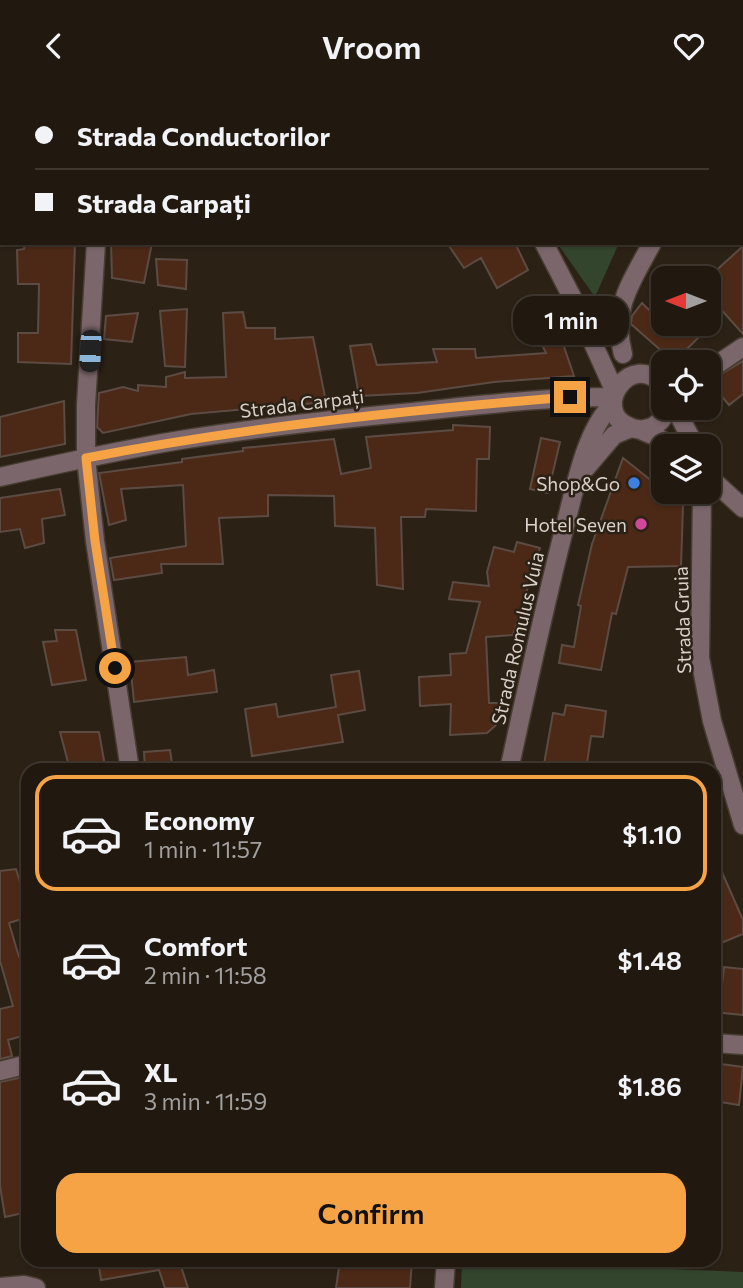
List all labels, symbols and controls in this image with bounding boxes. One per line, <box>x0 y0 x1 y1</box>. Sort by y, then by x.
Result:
text: Vroom <box>322 26 421 66</box>
icon: back <box>35 27 73 65</box>
icon: heart <box>670 27 708 65</box>
text: Strada Conductorilor <box>77 120 330 151</box>
text: Strada Carpați <box>77 187 251 218</box>
north arrow <box>651 266 721 336</box>
map controls <box>651 266 721 504</box>
callout: 1 min <box>512 295 628 345</box>
text: 1 min <box>544 306 598 334</box>
car <box>79 329 102 373</box>
button: locate <box>651 350 721 420</box>
route end <box>554 381 586 413</box>
street label: Strada Carpați <box>239 384 366 424</box>
button: layers <box>651 434 721 504</box>
place label: Shop&Go <box>536 472 620 495</box>
marker: Shop&Go <box>626 475 642 491</box>
place label: Hotel Seven <box>524 513 627 536</box>
marker: Hotel Seven <box>633 516 649 532</box>
street label: Strada Romulus Vuia <box>486 549 548 727</box>
street label: Strada Gruia <box>669 566 695 674</box>
route start <box>99 652 131 684</box>
icon: car <box>60 802 123 865</box>
text: Economy <box>144 804 255 835</box>
text: $1.10 <box>622 818 682 849</box>
text: 1 min · 11:57 <box>144 835 262 863</box>
icon: car <box>60 928 123 991</box>
text: Comfort <box>144 930 247 961</box>
text: $1.48 <box>617 944 682 975</box>
text: 2 min · 11:58 <box>144 961 267 989</box>
icon: car <box>60 1054 123 1117</box>
text: XL <box>144 1056 178 1087</box>
text: $1.86 <box>617 1070 682 1101</box>
text: 3 min · 11:59 <box>144 1087 267 1115</box>
button: Confirm <box>56 1173 686 1253</box>

